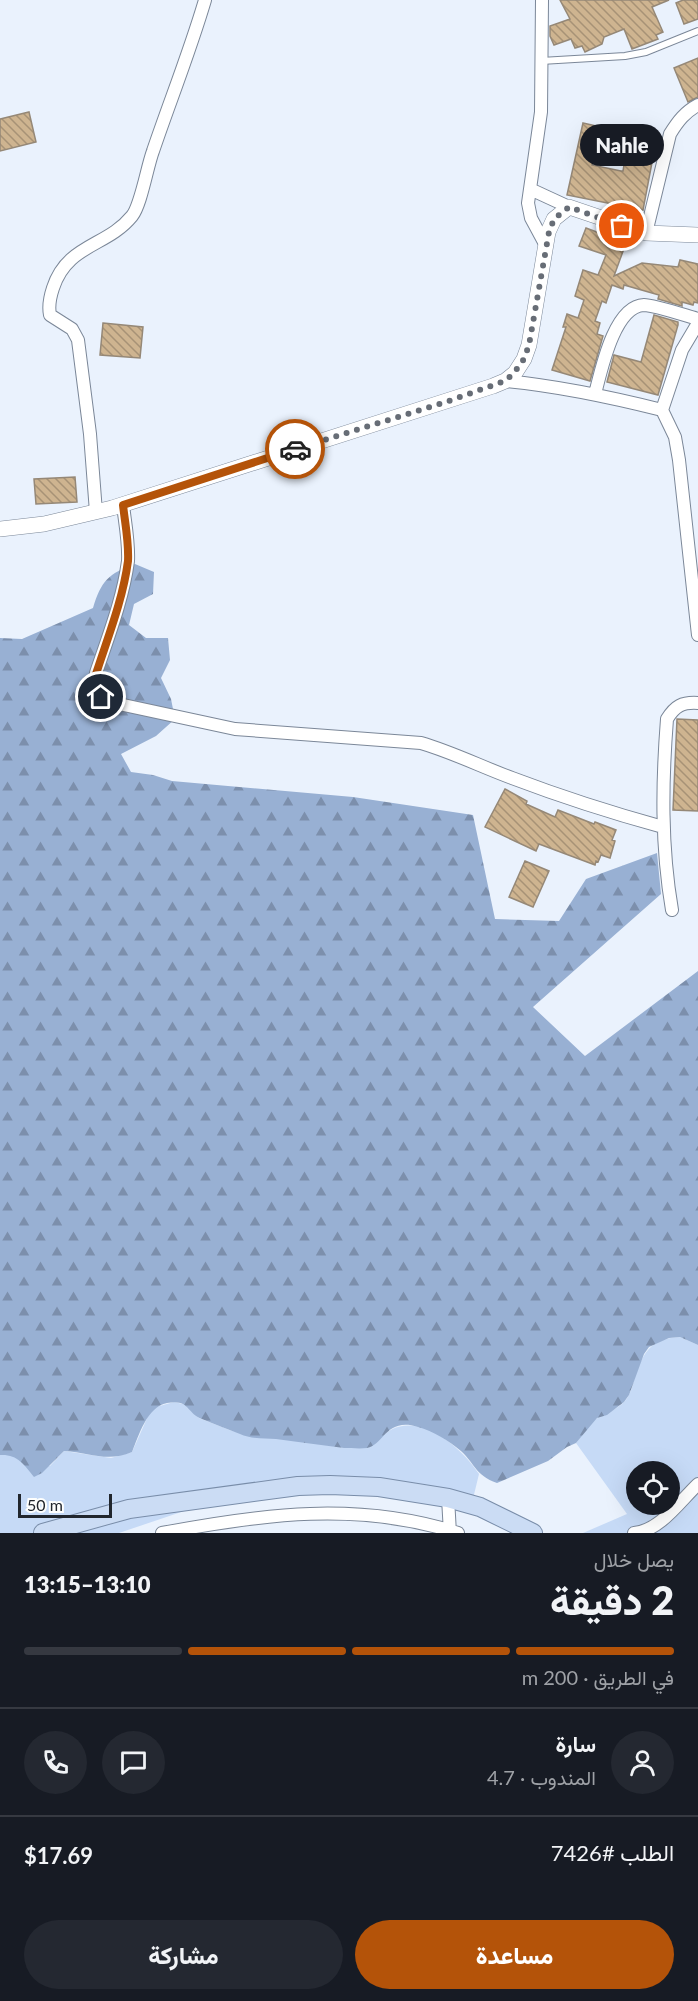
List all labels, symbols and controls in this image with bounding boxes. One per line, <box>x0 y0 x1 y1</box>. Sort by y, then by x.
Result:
callout: Nahle <box>580 124 664 166</box>
text: Nahle <box>595 133 649 157</box>
pin <box>596 200 647 251</box>
icon: bag <box>605 209 638 242</box>
courier <box>265 419 325 479</box>
icon: car <box>279 433 312 466</box>
pin <box>75 671 126 722</box>
icon: home <box>84 680 117 713</box>
map controls <box>626 1461 680 1515</box>
button: locate <box>626 1461 680 1515</box>
scale bar <box>18 1491 112 1518</box>
text: 50 m <box>27 1495 63 1514</box>
text: يصل خلال <box>594 1547 674 1571</box>
text: 13:10–13:15 <box>24 1571 151 1598</box>
text: 2 دقيقة <box>550 1577 674 1623</box>
text: في الطريق · 200 m <box>522 1665 674 1689</box>
text: سارة <box>555 1730 596 1757</box>
button: phone <box>24 1731 87 1794</box>
button: chat <box>102 1731 165 1794</box>
button: person <box>611 1731 674 1794</box>
text: المندوب · 4.7 <box>487 1765 596 1789</box>
text: الطلب #7426 <box>551 1839 674 1866</box>
text: $17.69 <box>24 1842 93 1869</box>
button: مشاركة <box>24 1920 343 1989</box>
button: مساعدة <box>355 1920 674 1989</box>

